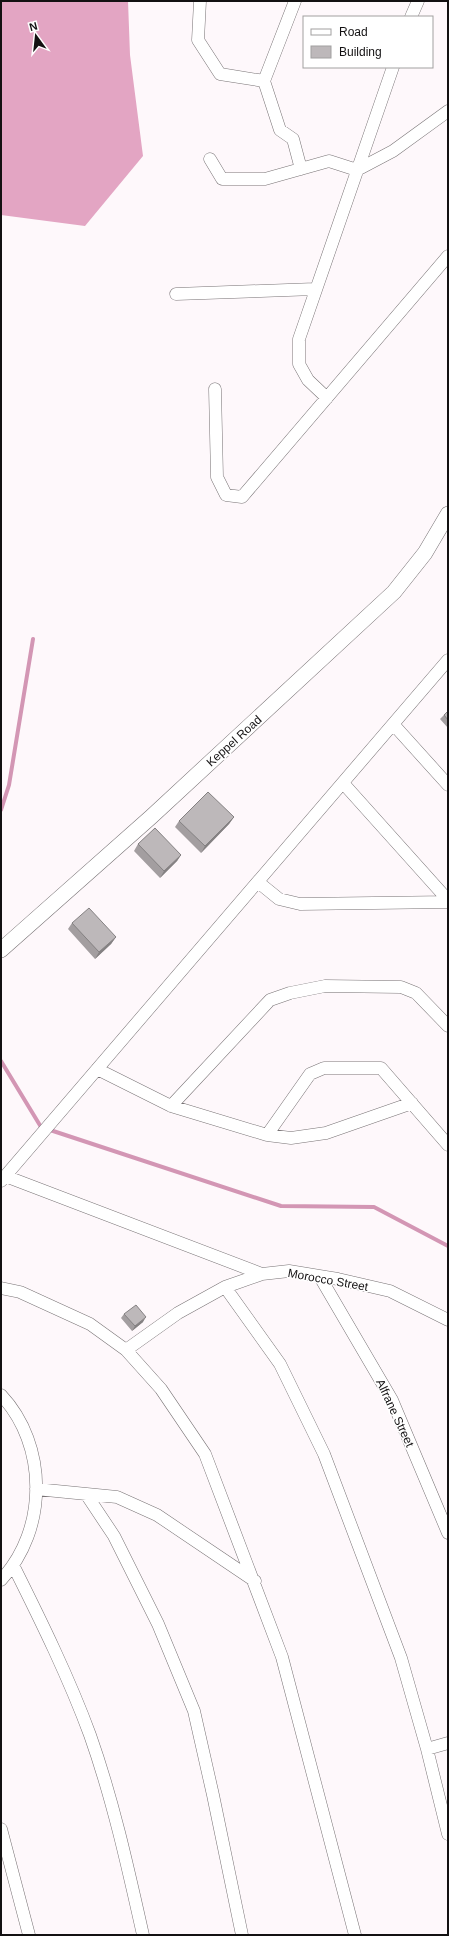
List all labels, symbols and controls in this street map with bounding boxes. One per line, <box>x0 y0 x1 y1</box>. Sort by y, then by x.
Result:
north arrow <box>16 16 56 56</box>
legend <box>303 16 433 68</box>
text: N <box>28 20 39 33</box>
text: Road <box>339 25 368 39</box>
text: Building <box>339 45 382 59</box>
street label: Keppel Road <box>204 713 264 769</box>
street label: Morocco Street <box>287 1266 370 1294</box>
street label: Alfrane Street <box>373 1377 417 1450</box>

